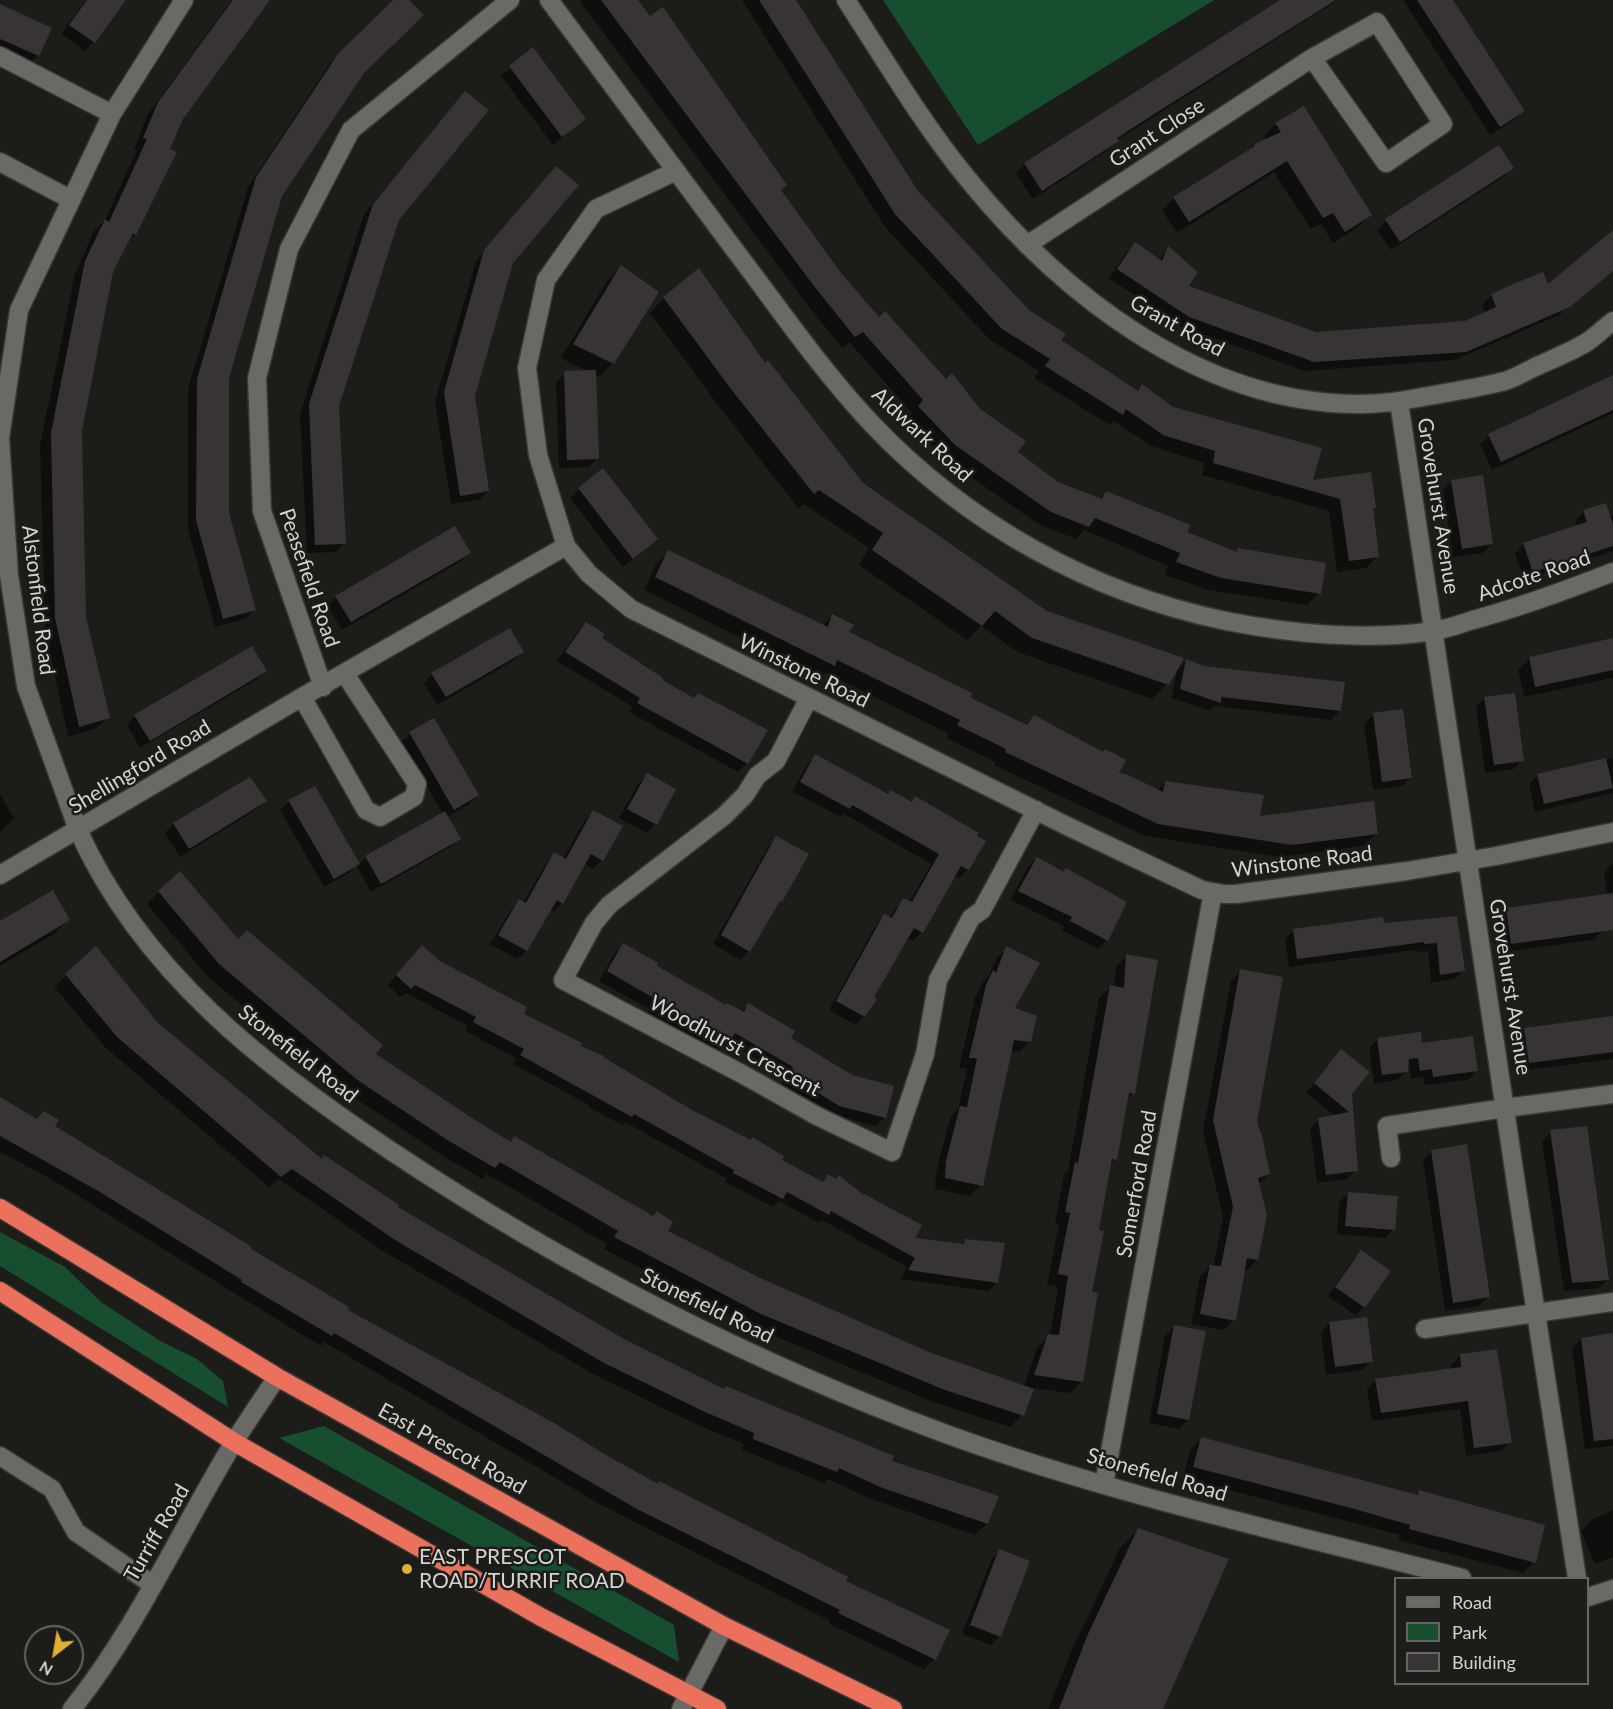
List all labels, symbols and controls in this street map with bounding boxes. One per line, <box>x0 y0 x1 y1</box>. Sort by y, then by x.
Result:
street label: Grant Close <box>1105 93 1209 173</box>
street label: Grant Road <box>1125 290 1229 362</box>
street label: Aldwark Road <box>867 382 977 488</box>
street label: Grovehurst Avenue <box>1412 416 1464 596</box>
street label: Peasefield Road <box>273 505 345 651</box>
street label: Alstonfield Road <box>16 524 60 676</box>
street label: Adcote Road <box>1474 545 1594 607</box>
street label: Winstone Road <box>735 629 873 713</box>
street label: Shellingford Road <box>64 715 216 819</box>
street label: Winstone Road <box>1230 841 1374 883</box>
street label: Grovehurst Avenue <box>1484 897 1536 1077</box>
street label: Woodhurst Crescent <box>645 990 825 1102</box>
street label: Stonefield Road <box>233 1000 363 1108</box>
street label: Somerford Road <box>1112 1108 1162 1260</box>
street label: Stonefield Road <box>636 1263 778 1349</box>
street label: East Prescot Road <box>374 1398 530 1500</box>
street label: Stonefield Road <box>1084 1443 1230 1507</box>
street label: Turriff Road <box>119 1480 195 1586</box>
place label: EAST PRESCOT ROAD/TURRIF ROAD <box>419 1544 625 1594</box>
marker: EAST PRESCOT ROAD/TURRIF ROAD <box>400 1562 414 1576</box>
legend <box>1394 1577 1589 1685</box>
text: Road <box>1452 1591 1492 1613</box>
text: Park <box>1452 1621 1487 1643</box>
north arrow <box>24 1625 84 1685</box>
text: Building <box>1452 1651 1516 1673</box>
text: N <box>35 1658 56 1680</box>

